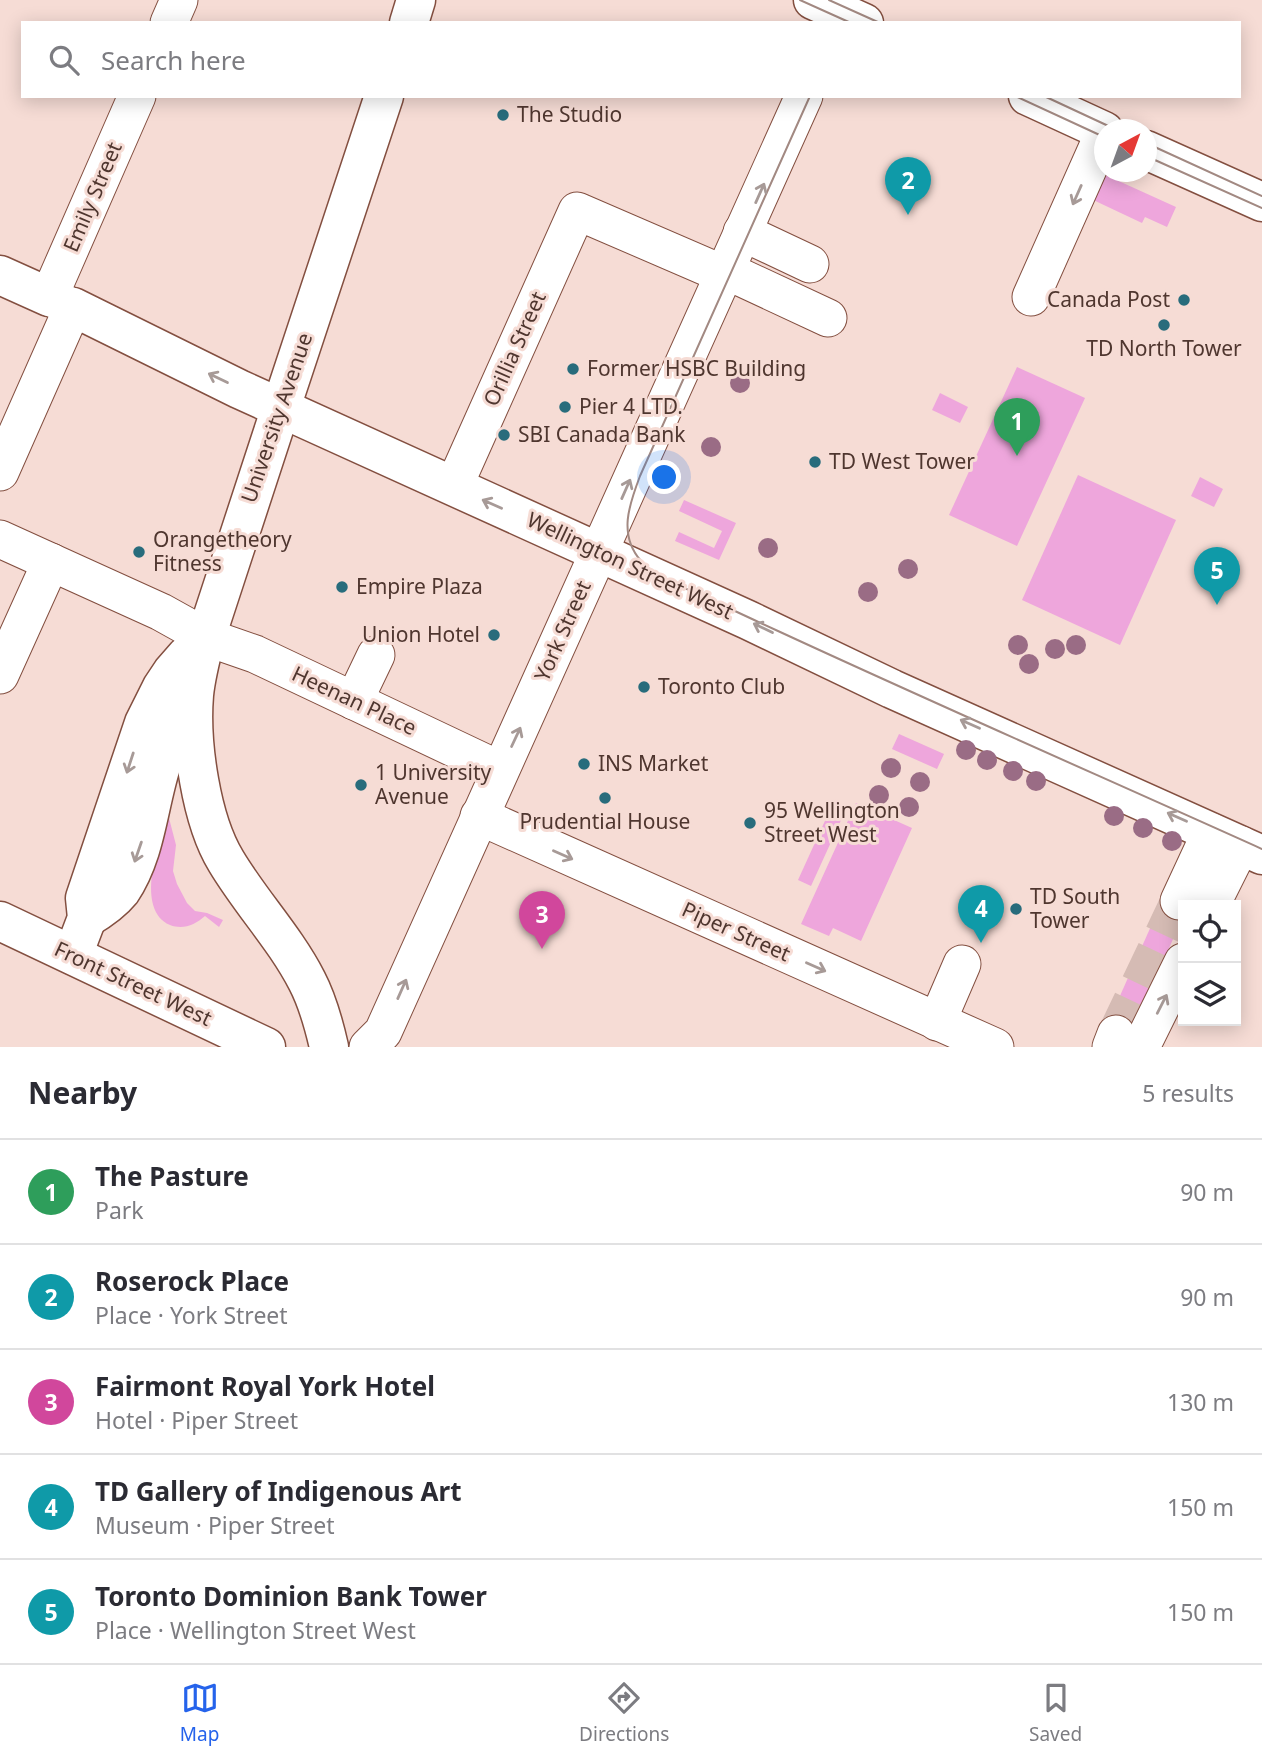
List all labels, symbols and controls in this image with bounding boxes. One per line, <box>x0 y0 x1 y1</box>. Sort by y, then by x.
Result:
search box <box>21 21 1241 98</box>
icon: search <box>45 41 83 79</box>
text: Search here <box>101 42 246 78</box>
place label: The Studio <box>517 100 622 128</box>
marker: The Studio <box>495 107 511 123</box>
north arrow <box>1094 119 1157 182</box>
street label: Emily Street <box>56 137 128 256</box>
pin: 2 <box>885 157 931 215</box>
one-way arrow <box>754 182 767 204</box>
one-way arrow <box>1070 184 1083 205</box>
place label: Canada Post <box>1047 285 1170 313</box>
street label: Orillia Street <box>476 287 552 410</box>
marker: Canada Post <box>1176 292 1192 308</box>
marker: TD North Tower <box>1156 317 1172 333</box>
street label: University Avenue <box>234 329 318 506</box>
place label: TD North Tower <box>1086 334 1242 362</box>
place label: Former HSBC Building <box>587 354 806 382</box>
marker: Former HSBC Building <box>565 361 581 377</box>
one-way arrow <box>208 371 229 385</box>
place label: Pier 4 LTD. <box>579 392 683 420</box>
pin: 1 <box>994 398 1040 456</box>
marker: Pier 4 LTD. <box>557 399 573 415</box>
place label: SBI Canada Bank <box>518 420 686 448</box>
marker: SBI Canada Bank <box>496 427 512 443</box>
place label: TD West Tower <box>829 447 975 475</box>
marker: TD West Tower <box>807 454 823 470</box>
your location <box>647 460 681 494</box>
one-way arrow <box>620 479 633 501</box>
one-way arrow <box>482 496 503 509</box>
street label: Wellington Street West <box>523 505 738 625</box>
place label: Orangetheory Fitness <box>153 525 292 577</box>
marker: Orangetheory Fitness <box>131 544 147 560</box>
pin: 5 <box>1194 547 1240 605</box>
place label: Empire Plaza <box>356 572 483 600</box>
street label: York Street <box>527 575 597 685</box>
marker: Empire Plaza <box>334 579 350 595</box>
place label: Union Hotel <box>362 620 480 648</box>
one-way arrow <box>753 620 774 633</box>
marker: Union Hotel <box>486 627 502 643</box>
street label: Heenan Place <box>288 659 421 741</box>
place label: Toronto Club <box>658 672 785 700</box>
marker: Toronto Club <box>636 679 652 695</box>
one-way arrow <box>960 717 981 730</box>
one-way arrow <box>510 726 523 747</box>
place label: INS Market <box>598 749 709 777</box>
one-way arrow <box>123 752 136 774</box>
marker: INS Market <box>576 756 592 772</box>
place label: 1 University Avenue <box>375 758 491 810</box>
marker: 1 University Avenue <box>353 777 369 793</box>
marker: Prudential House <box>597 790 613 806</box>
place label: 95 Wellington Street West <box>764 796 900 848</box>
place label: Prudential House <box>520 807 690 835</box>
one-way arrow <box>1167 810 1189 823</box>
marker: 95 Wellington Street West <box>742 815 758 831</box>
one-way arrow <box>131 841 143 863</box>
one-way arrow <box>552 849 573 862</box>
place label: TD South Tower <box>1030 882 1120 934</box>
pin: 4 <box>958 885 1004 943</box>
pin: 3 <box>519 891 565 949</box>
street label: Piper Street <box>678 895 795 968</box>
map controls <box>1178 900 1241 1026</box>
button: locate <box>1178 900 1241 963</box>
marker: TD South Tower <box>1008 901 1024 917</box>
street label: Front Street West <box>50 934 217 1032</box>
one-way arrow <box>804 961 826 974</box>
button: layers <box>1178 963 1241 1026</box>
one-way arrow <box>396 978 409 1000</box>
one-way arrow <box>1155 994 1169 1015</box>
text: Nearby <box>28 1072 137 1113</box>
text: 5 results <box>1142 1077 1234 1109</box>
text: The Pasture <box>95 1158 249 1194</box>
text: 1 <box>44 1176 58 1208</box>
text: 90 m <box>1180 1176 1234 1208</box>
text: Park <box>95 1194 144 1226</box>
text: Roserock Place <box>95 1263 289 1299</box>
text: 2 <box>44 1281 58 1313</box>
text: 90 m <box>1180 1281 1234 1313</box>
text: Place · York Street <box>95 1299 288 1331</box>
text: Fairmont Royal York Hotel <box>95 1368 435 1404</box>
text: 3 <box>44 1386 58 1418</box>
text: 130 m <box>1167 1386 1234 1418</box>
text: Hotel · Piper Street <box>95 1404 298 1436</box>
text: TD Gallery of Indigenous Art <box>95 1473 461 1509</box>
text: 4 <box>44 1491 58 1523</box>
text: 150 m <box>1167 1491 1234 1523</box>
text: Museum · Piper Street <box>95 1509 335 1541</box>
text: Toronto Dominion Bank Tower <box>95 1578 487 1614</box>
text: 5 <box>44 1596 58 1628</box>
text: 150 m <box>1167 1596 1234 1628</box>
text: Place · Wellington Street West <box>95 1614 416 1646</box>
tab: Map <box>180 1679 219 1747</box>
tab: Directions <box>579 1679 669 1747</box>
tab: Saved <box>1029 1679 1082 1747</box>

